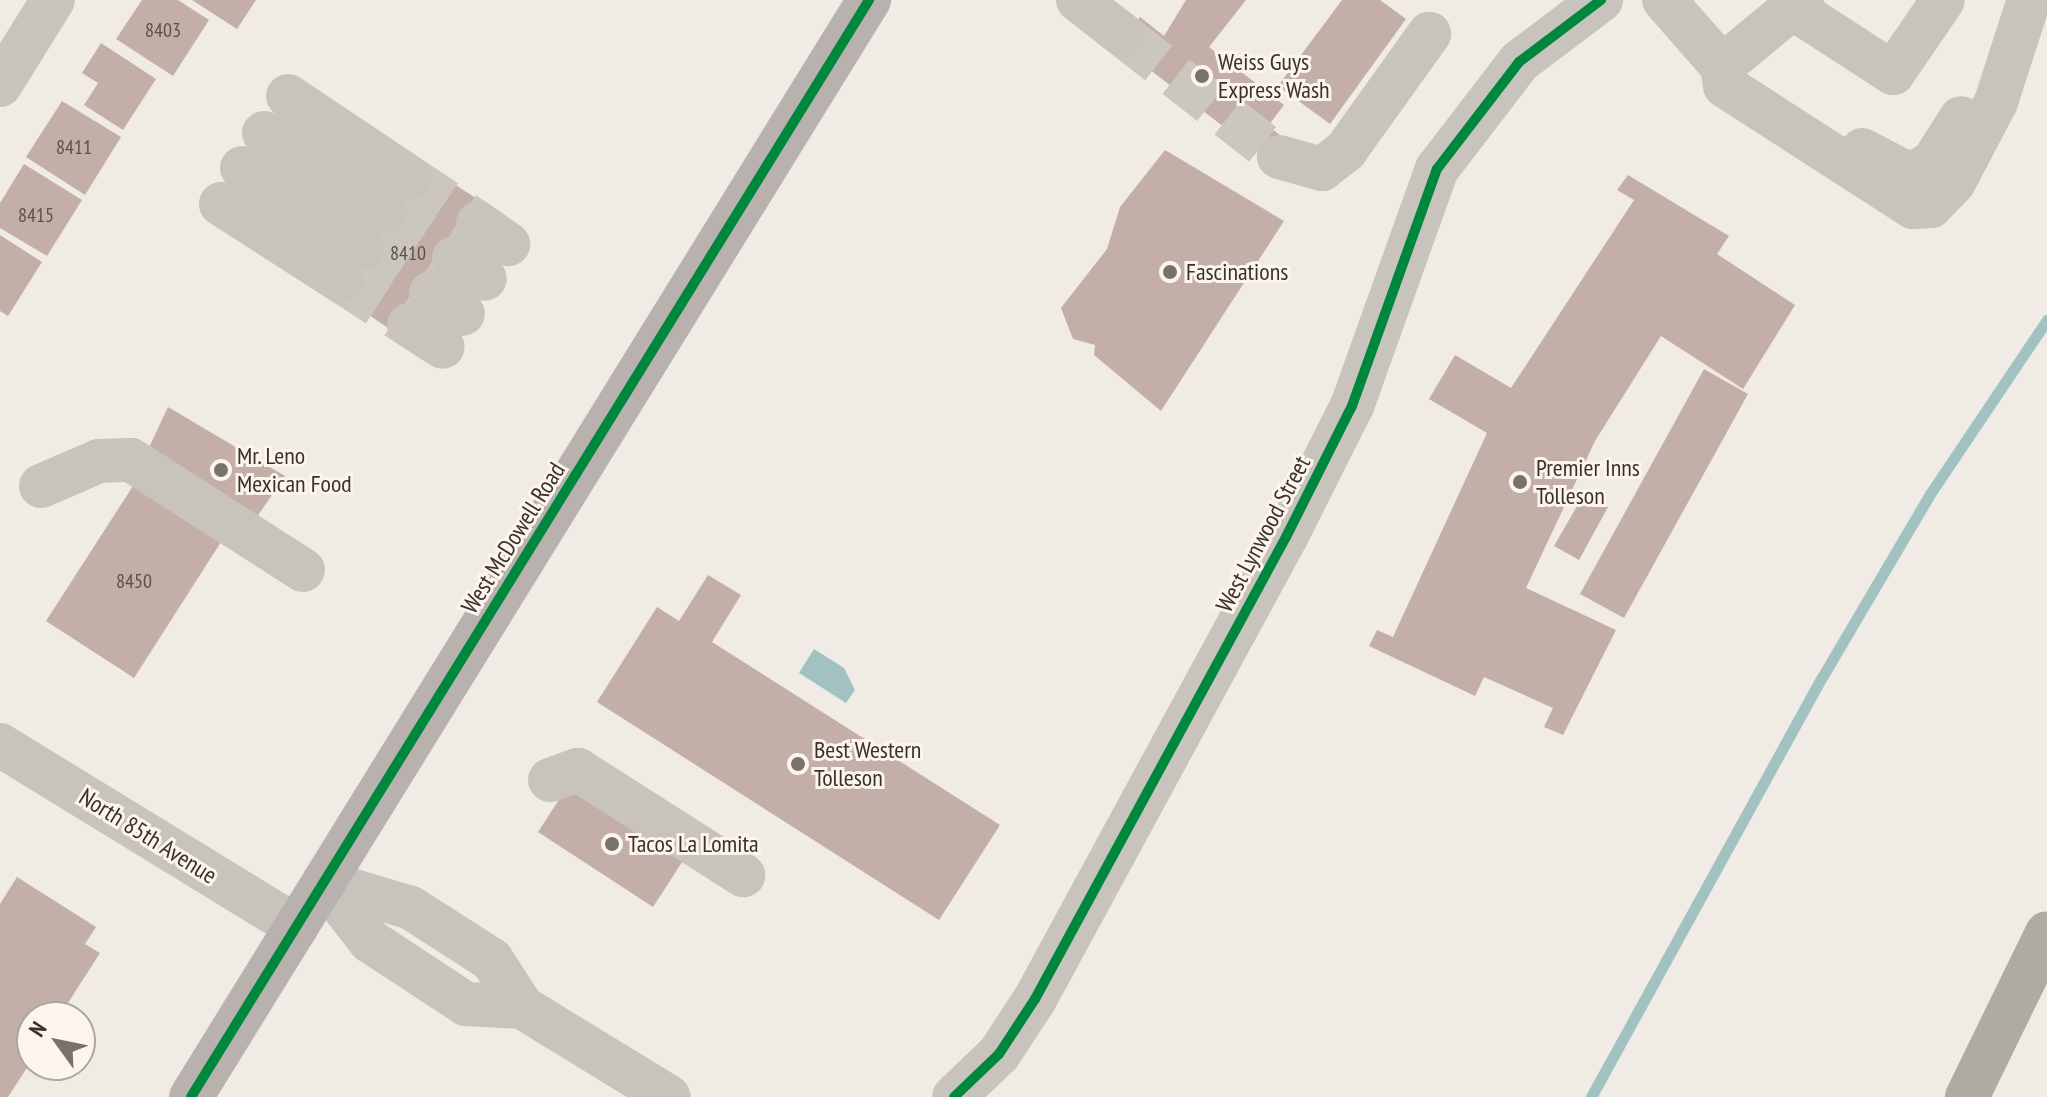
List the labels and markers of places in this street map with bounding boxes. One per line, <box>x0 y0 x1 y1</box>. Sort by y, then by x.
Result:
place label: Weiss Guys Express Wash <box>1218 48 1330 104</box>
marker: Weiss Guys Express Wash <box>1193 67 1211 85</box>
place label: Fascinations <box>1186 258 1288 286</box>
marker: Fascinations <box>1161 263 1179 281</box>
place label: Mr. Leno Mexican Food <box>237 442 352 498</box>
place label: Premier Inns Tolleson <box>1536 454 1640 510</box>
marker: Mr. Leno Mexican Food <box>212 461 230 479</box>
marker: Premier Inns Tolleson <box>1511 473 1529 491</box>
place label: Best Western Tolleson <box>814 736 922 792</box>
marker: Best Western Tolleson <box>789 755 807 773</box>
place label: Tacos La Lomita <box>628 830 759 858</box>
marker: Tacos La Lomita <box>603 835 621 853</box>

